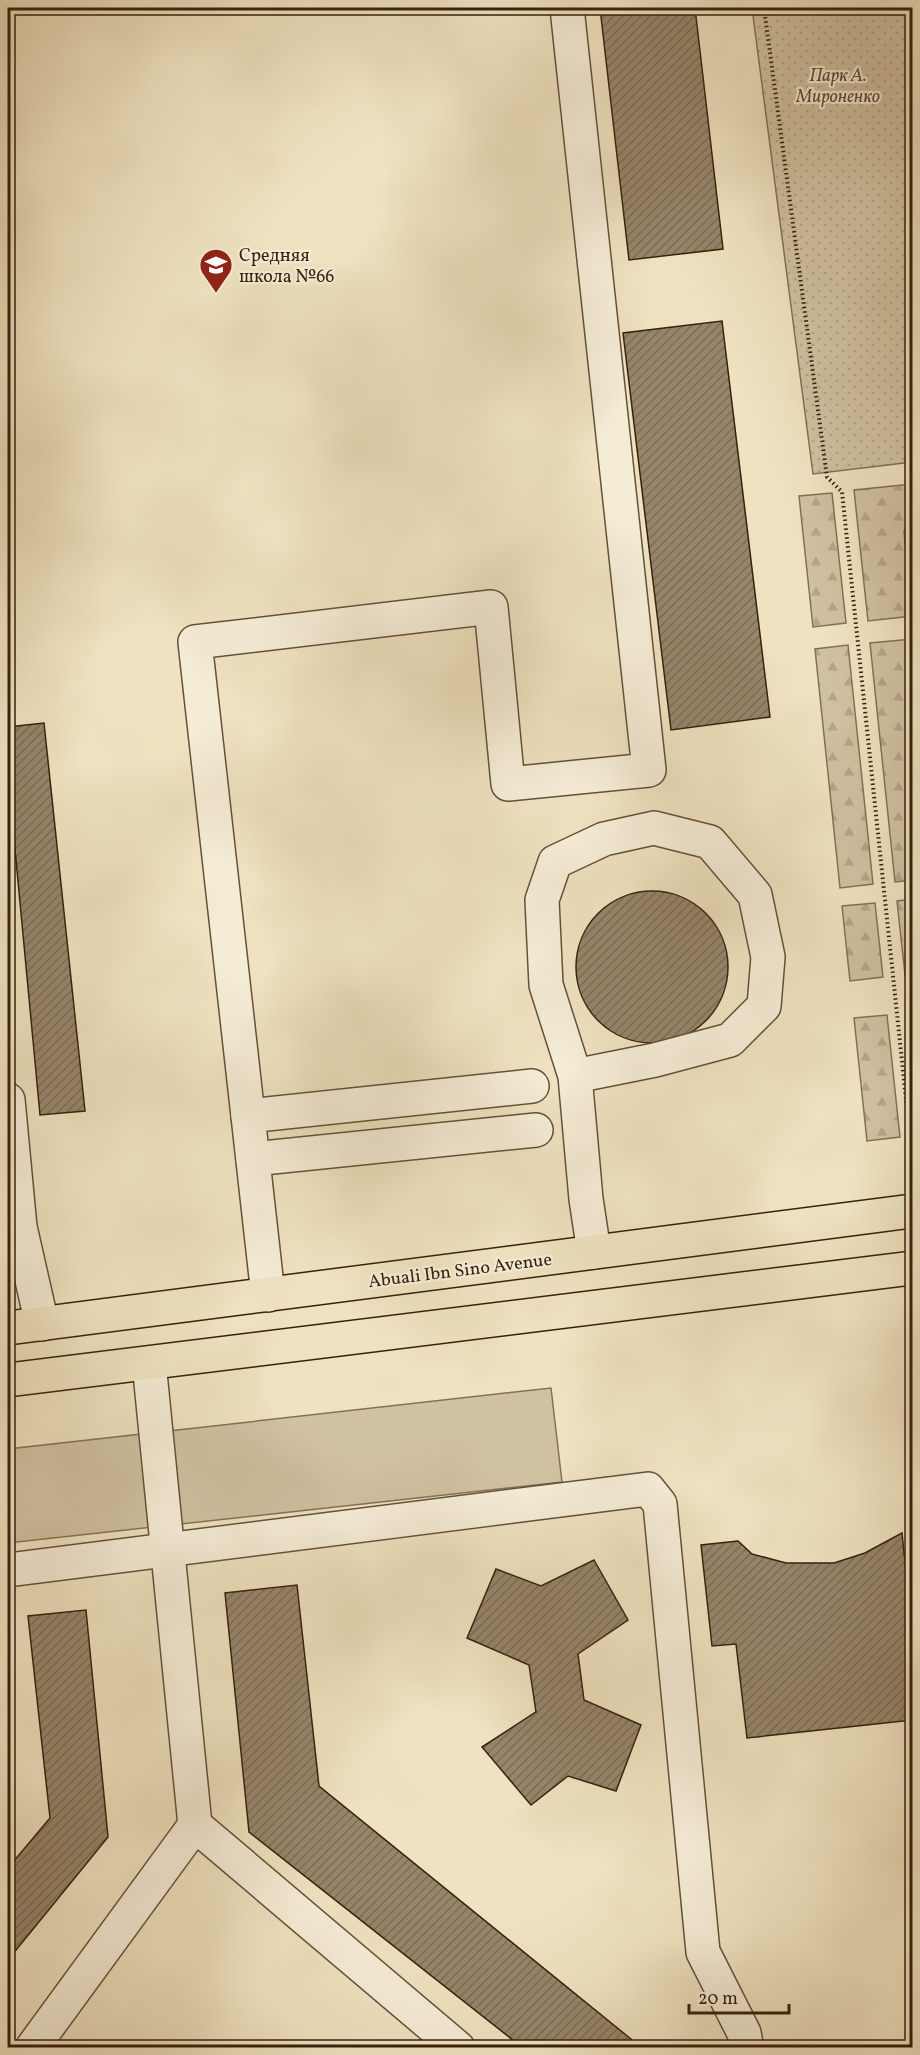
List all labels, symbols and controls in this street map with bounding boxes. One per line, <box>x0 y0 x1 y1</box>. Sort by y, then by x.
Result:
park label: Парк А. Мироненко <box>795 64 880 110</box>
place label: Средняя школа №66 <box>239 244 334 290</box>
school or university icon: Средняя школа №66 <box>198 247 234 294</box>
street label: Abuali Ibn Sino Avenue <box>367 1248 553 1295</box>
scale bar <box>689 1977 790 2015</box>
text: 20 m <box>698 1987 738 2012</box>

